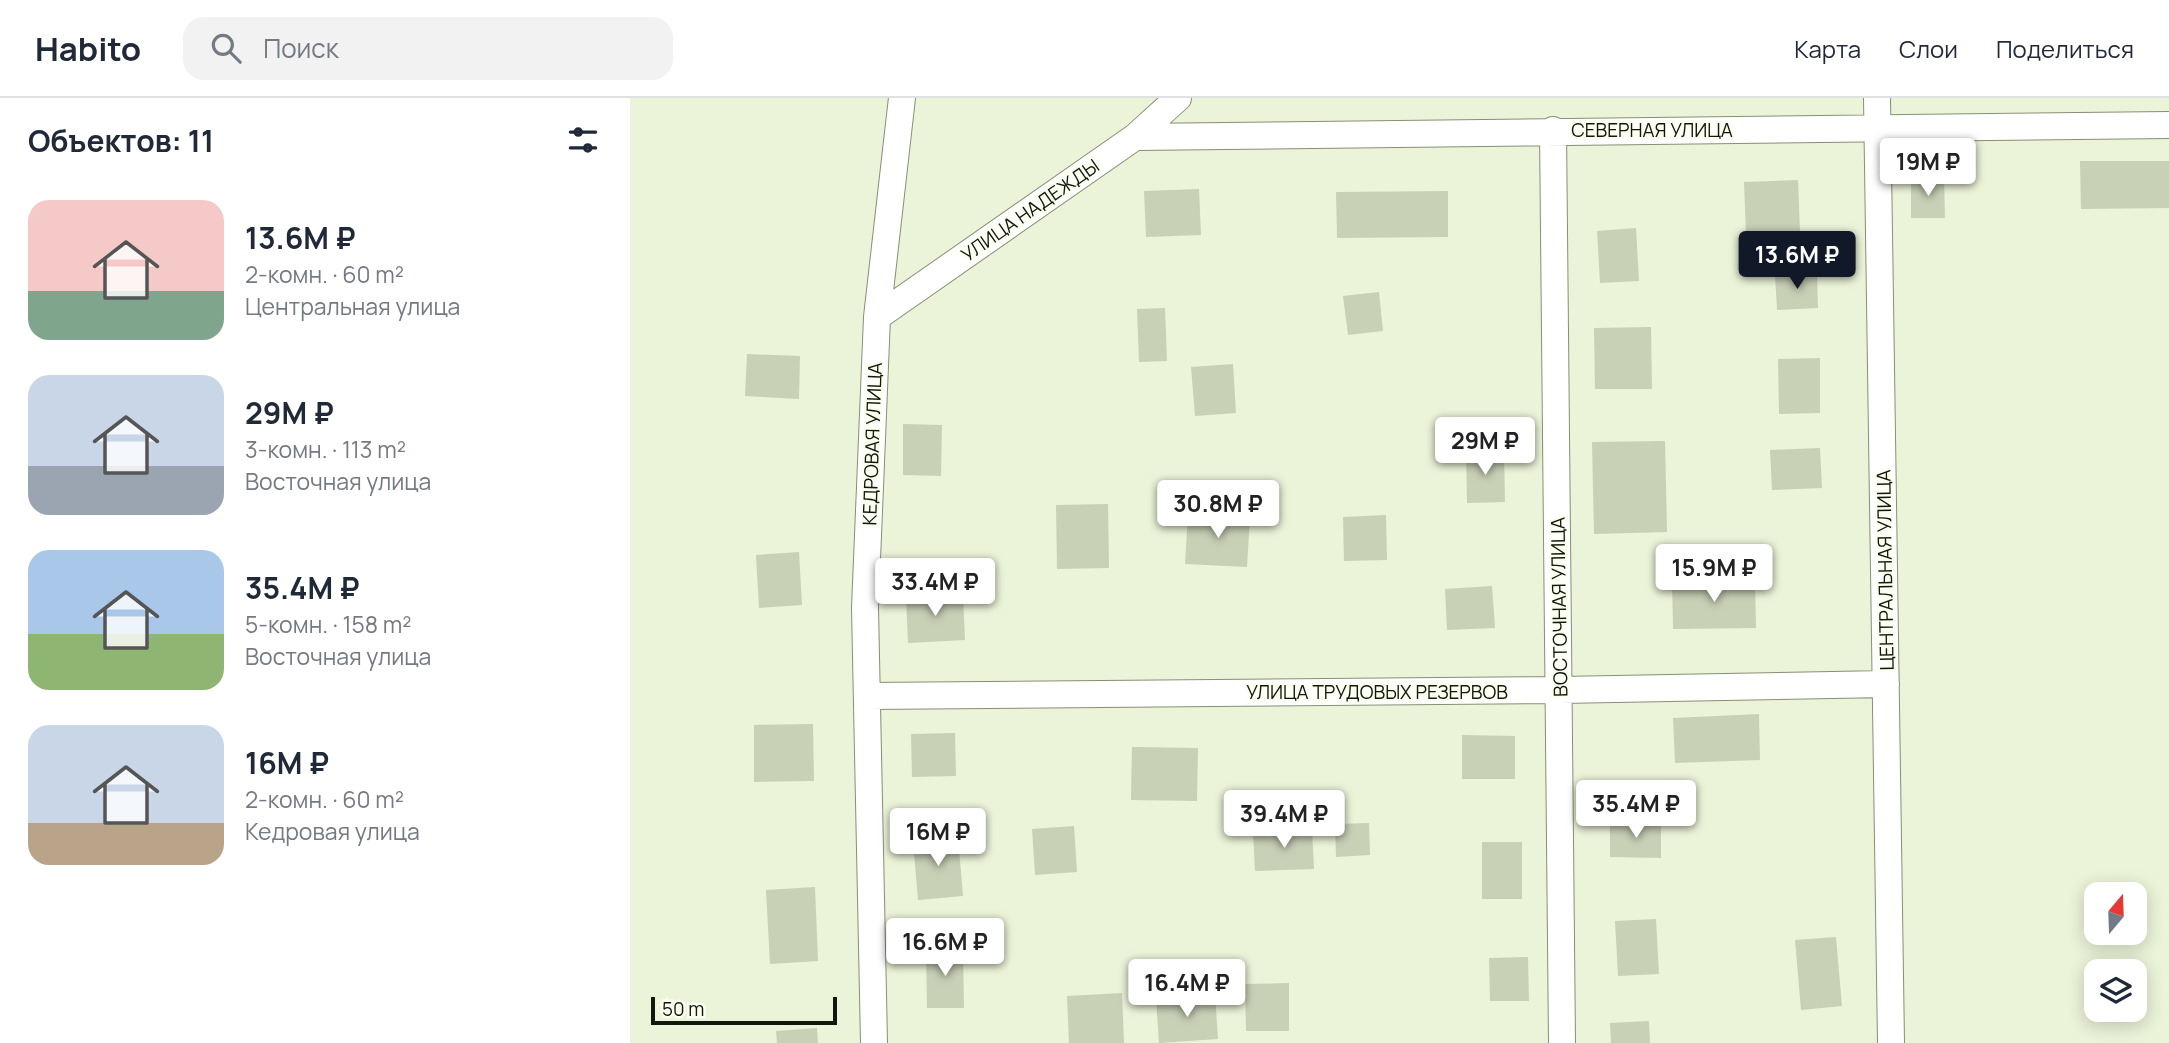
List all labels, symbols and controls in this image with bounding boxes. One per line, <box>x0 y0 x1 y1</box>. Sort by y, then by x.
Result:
search box <box>183 17 673 80</box>
text: Habito <box>35 26 141 71</box>
icon: search <box>207 29 245 67</box>
text: Поиск <box>263 30 339 66</box>
text: Карта <box>1794 32 1861 65</box>
text: Слои <box>1899 32 1958 65</box>
text: Поделиться <box>1996 32 2134 65</box>
street label: СЕВЕРНАЯ УЛИЦА <box>1571 117 1733 143</box>
text: Объектов: 11 <box>28 120 214 161</box>
icon: filters <box>564 121 602 159</box>
pin: 19M ₽ <box>1879 139 1977 198</box>
text: 19M ₽ <box>1896 145 1960 177</box>
street label: УЛИЦА НАДЕЖДЫ <box>956 153 1104 267</box>
text: 13.6M ₽ <box>245 217 356 258</box>
icon: home <box>84 228 168 312</box>
pin: 13.6M ₽ <box>1732 232 1862 291</box>
text: 13.6M ₽ <box>1755 238 1839 270</box>
text: 2-комн. · 60 m² <box>245 258 404 290</box>
text: Центральная улица <box>245 290 460 322</box>
street label: КЕДРОВАЯ УЛИЦА <box>856 362 888 526</box>
text: 29M ₽ <box>245 392 334 433</box>
icon: home <box>84 403 168 487</box>
pin: 29M ₽ <box>1436 418 1534 477</box>
text: 29M ₽ <box>1451 424 1519 456</box>
text: 3-комн. · 113 m² <box>245 433 406 465</box>
text: Восточная улица <box>245 465 431 497</box>
street label: ЦЕНТРАЛЬНАЯ УЛИЦА <box>1870 469 1900 671</box>
pin: 30.8M ₽ <box>1153 480 1283 540</box>
text: 30.8M ₽ <box>1173 487 1263 519</box>
street label: ВОСТОЧНАЯ УЛИЦА <box>1544 517 1574 697</box>
pin: 15.9M ₽ <box>1649 545 1779 604</box>
text: 15.9M ₽ <box>1672 551 1756 583</box>
pin: 33.4M ₽ <box>870 559 1000 618</box>
text: 33.4M ₽ <box>891 565 979 597</box>
text: 35.4M ₽ <box>245 567 360 608</box>
icon: home <box>84 578 168 662</box>
text: 5-комн. · 158 m² <box>245 608 411 640</box>
text: Восточная улица <box>245 640 431 672</box>
street label: УЛИЦА ТРУДОВЫХ РЕЗЕРВОВ <box>1246 679 1508 705</box>
text: 16M ₽ <box>245 742 329 783</box>
icon: home <box>84 753 168 837</box>
pin: 35.4M ₽ <box>1571 780 1701 840</box>
text: 2-комн. · 60 m² <box>245 783 404 815</box>
text: 35.4M ₽ <box>1592 787 1680 819</box>
pin: 39.4M ₽ <box>1219 790 1349 850</box>
text: 39.4M ₽ <box>1240 797 1328 829</box>
pin: 16M ₽ <box>889 808 987 868</box>
text: Кедровая улица <box>245 815 420 847</box>
text: 16M ₽ <box>906 815 970 847</box>
north arrow <box>2084 882 2147 945</box>
map controls <box>2084 882 2147 1022</box>
pin: 16.6M ₽ <box>880 918 1010 978</box>
text: 16.6M ₽ <box>902 925 988 957</box>
button: layers <box>2084 959 2147 1022</box>
pin: 16.4M ₽ <box>1122 960 1252 1019</box>
text: 16.4M ₽ <box>1144 966 1230 998</box>
scale bar <box>651 994 836 1026</box>
text: 50 m <box>662 996 704 1022</box>

